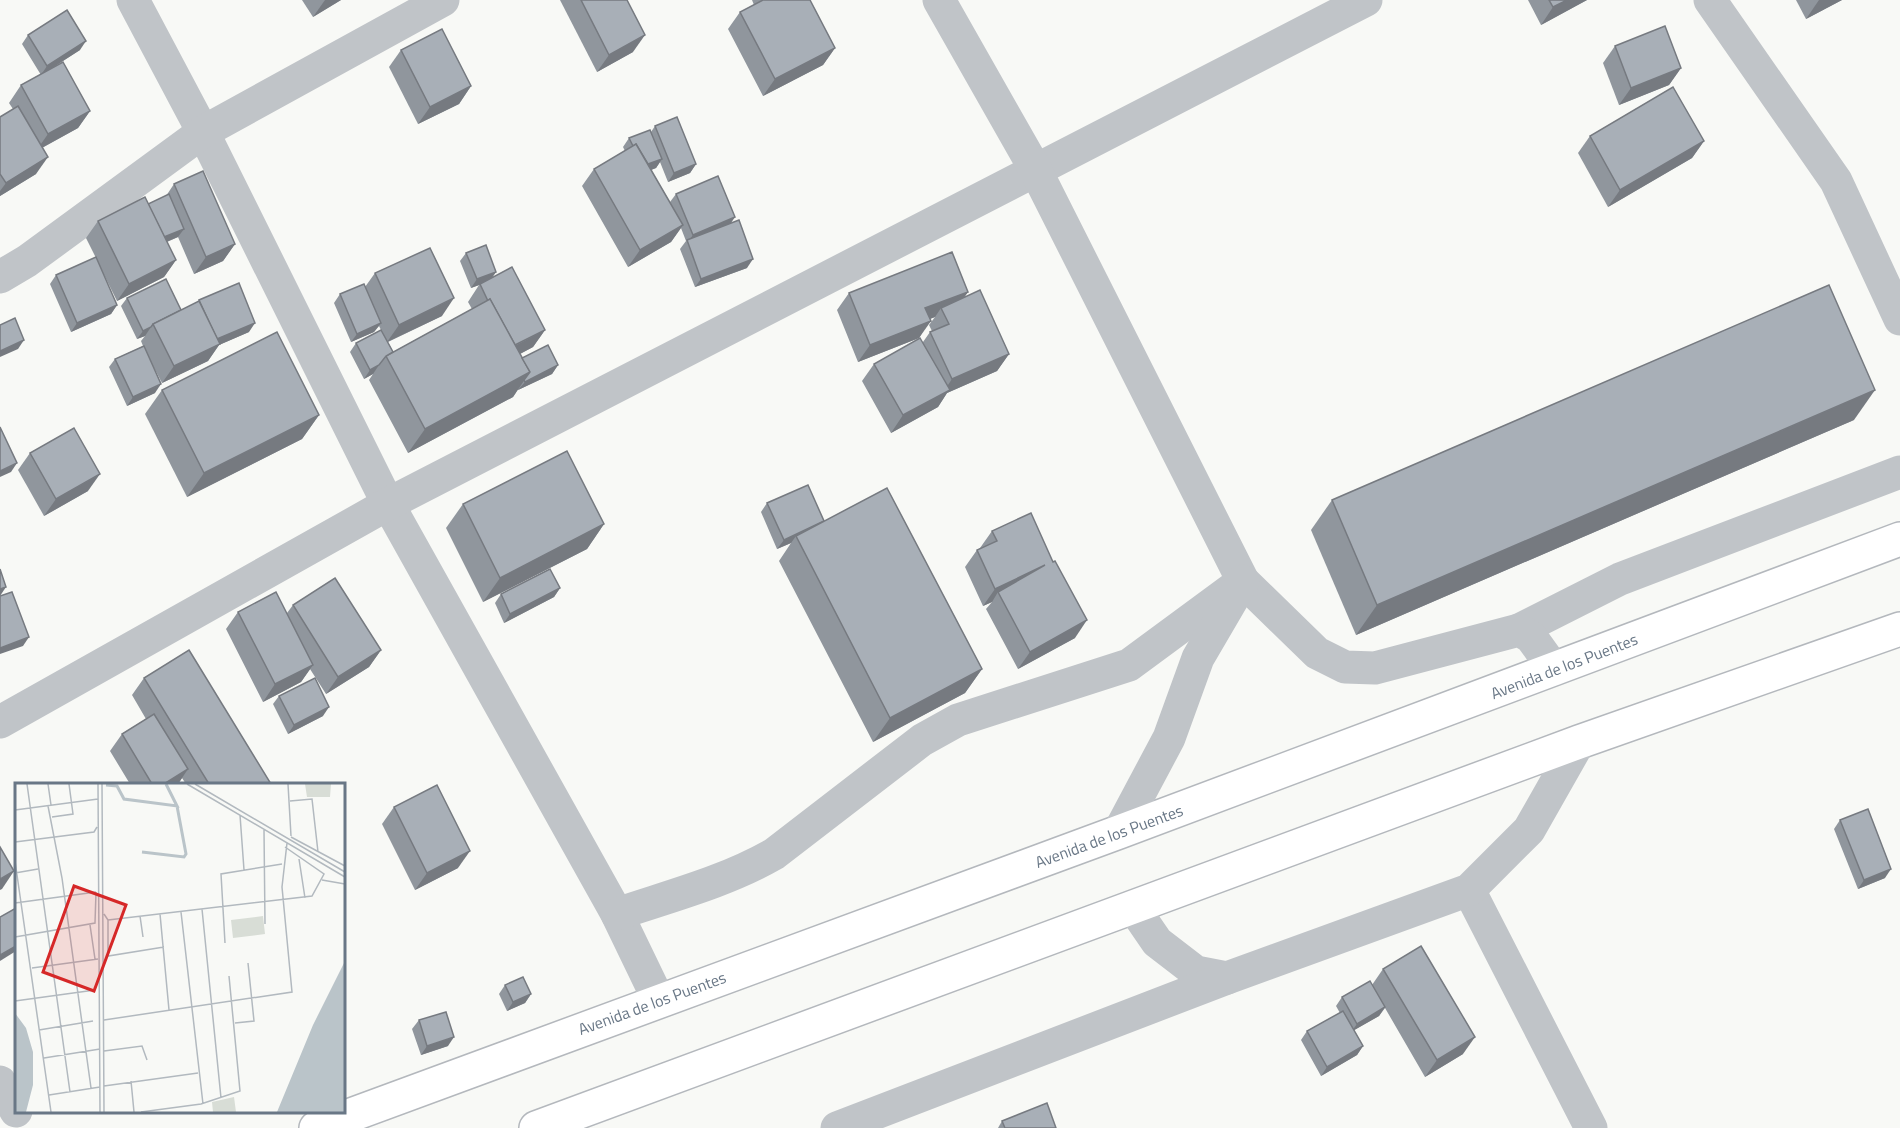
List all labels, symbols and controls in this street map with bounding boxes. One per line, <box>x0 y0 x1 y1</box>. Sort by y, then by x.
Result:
street label: Avenida de los Puentes <box>1487 627 1641 705</box>
inset map <box>15 783 345 1113</box>
street label: Avenida de los Puentes <box>1032 798 1186 874</box>
street label: Avenida de los Puentes <box>575 965 729 1041</box>

